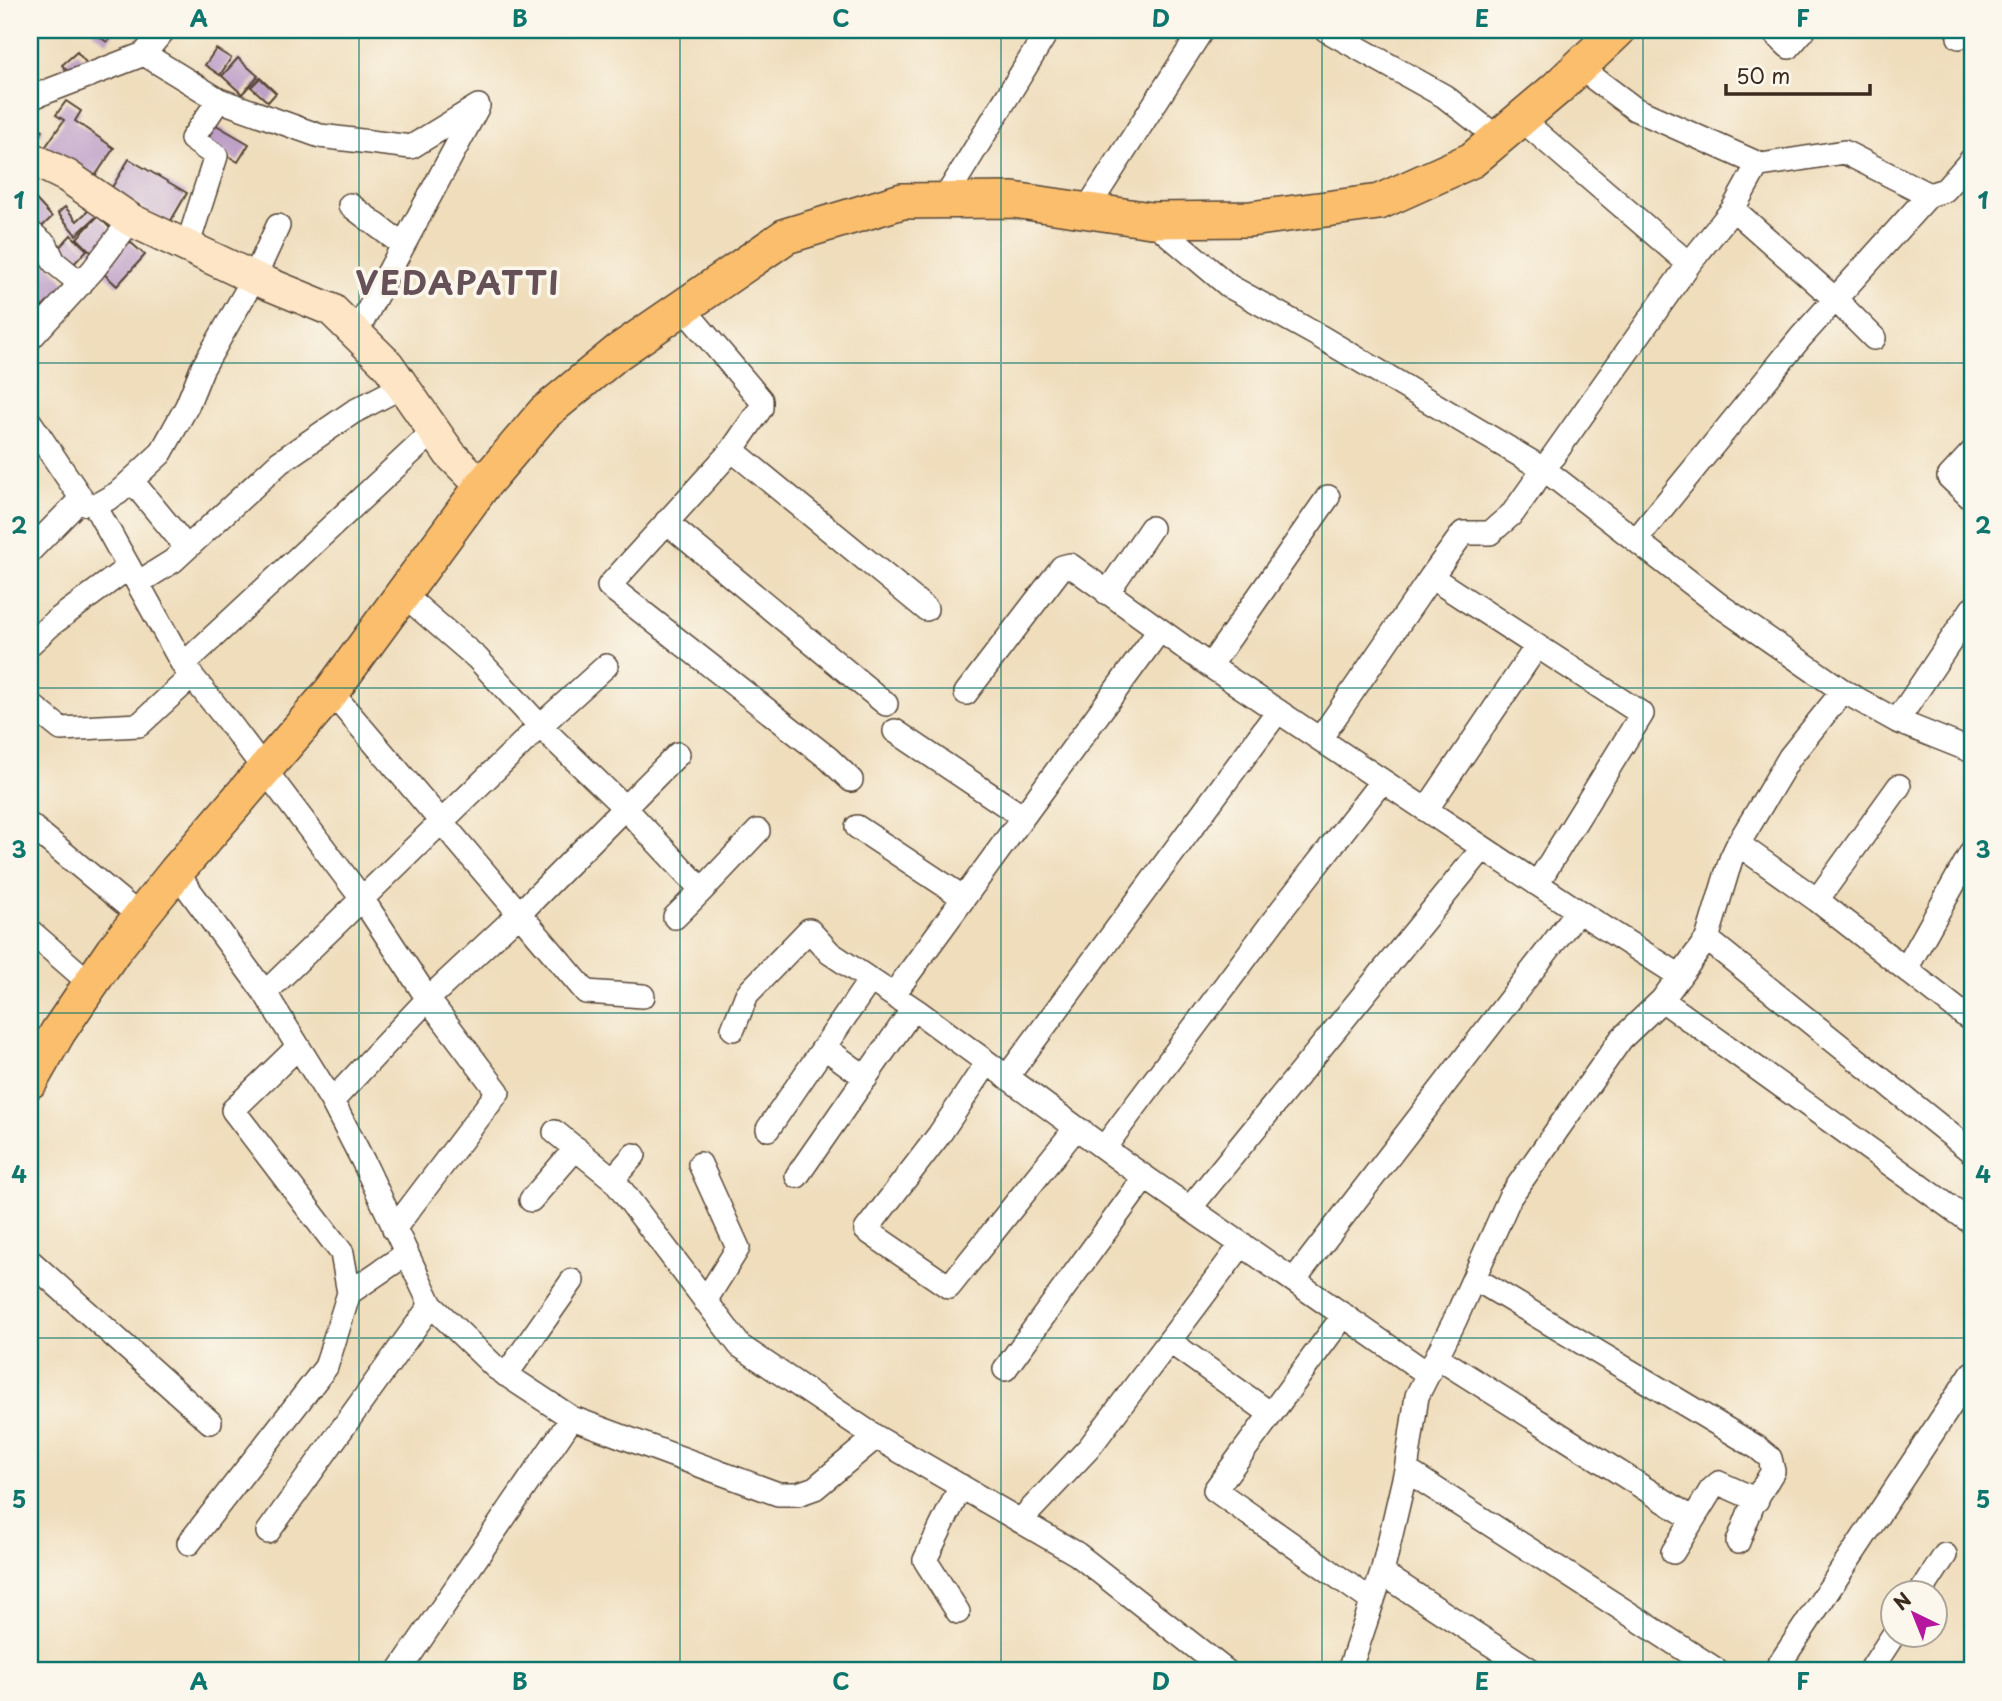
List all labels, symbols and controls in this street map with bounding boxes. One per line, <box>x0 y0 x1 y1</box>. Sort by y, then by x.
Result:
text: A <box>190 0 208 35</box>
text: B <box>512 0 528 35</box>
text: C <box>832 0 850 35</box>
text: D <box>1152 0 1170 35</box>
text: E <box>1475 0 1489 35</box>
text: F <box>1796 0 1810 35</box>
scale bar <box>1726 52 1869 96</box>
text: 50 m <box>1736 59 1790 91</box>
text: 1 <box>14 182 25 217</box>
text: 1 <box>1978 182 1989 217</box>
district label: VEDAPATTI <box>355 258 561 306</box>
text: 2 <box>11 507 27 542</box>
text: 2 <box>1975 507 1991 542</box>
text: 3 <box>11 831 27 866</box>
text: 3 <box>1975 831 1991 866</box>
text: 4 <box>11 1156 27 1191</box>
text: 4 <box>1975 1156 1991 1191</box>
text: 5 <box>12 1481 26 1516</box>
text: 5 <box>1976 1481 1990 1516</box>
north arrow <box>1880 1578 1950 1648</box>
text: N <box>1887 1585 1917 1616</box>
text: A <box>190 1663 208 1698</box>
text: B <box>512 1663 528 1698</box>
text: C <box>832 1663 850 1698</box>
text: D <box>1152 1663 1170 1698</box>
text: E <box>1475 1663 1489 1698</box>
text: F <box>1796 1663 1810 1698</box>

